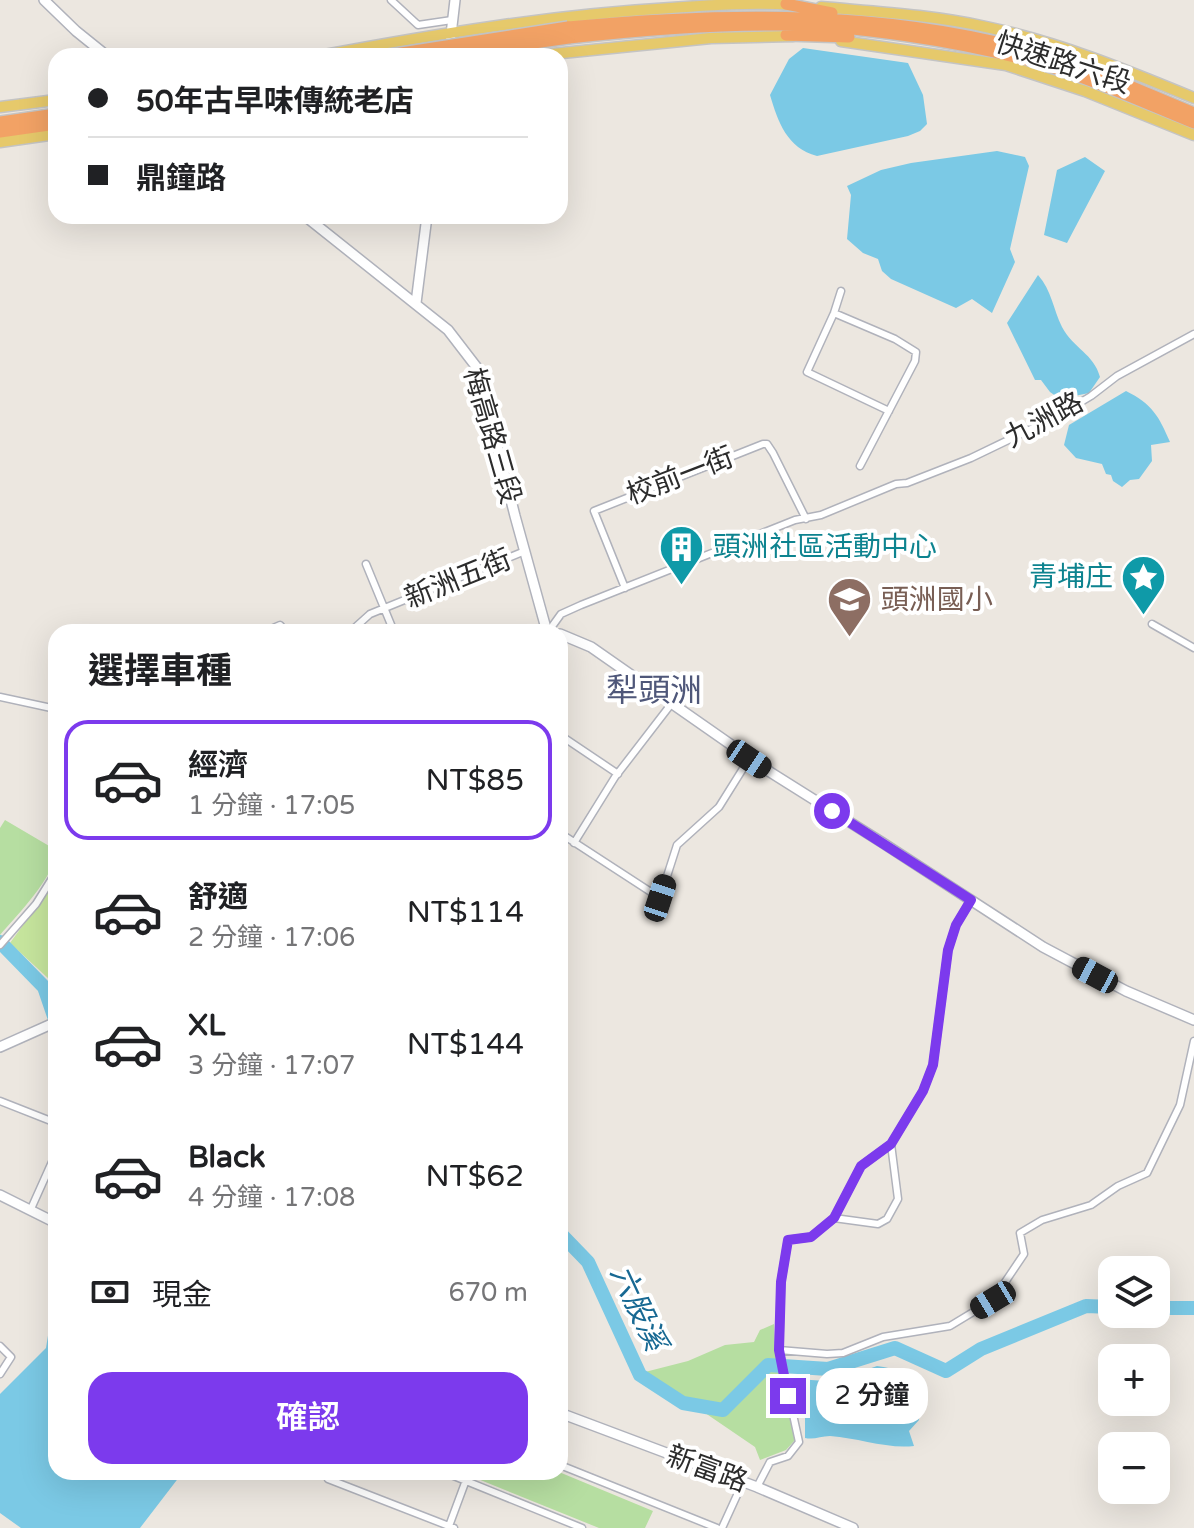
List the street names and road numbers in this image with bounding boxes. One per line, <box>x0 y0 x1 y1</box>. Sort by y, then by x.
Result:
street label: 快速路六段 <box>991 25 1135 101</box>
street label: 梅高路三段 <box>456 364 528 508</box>
street label: 九洲路 <box>999 385 1089 455</box>
street label: 校前一街 <box>622 440 738 512</box>
street label: 新洲五街 <box>400 542 516 616</box>
street label: 新富路 <box>662 1439 752 1499</box>

